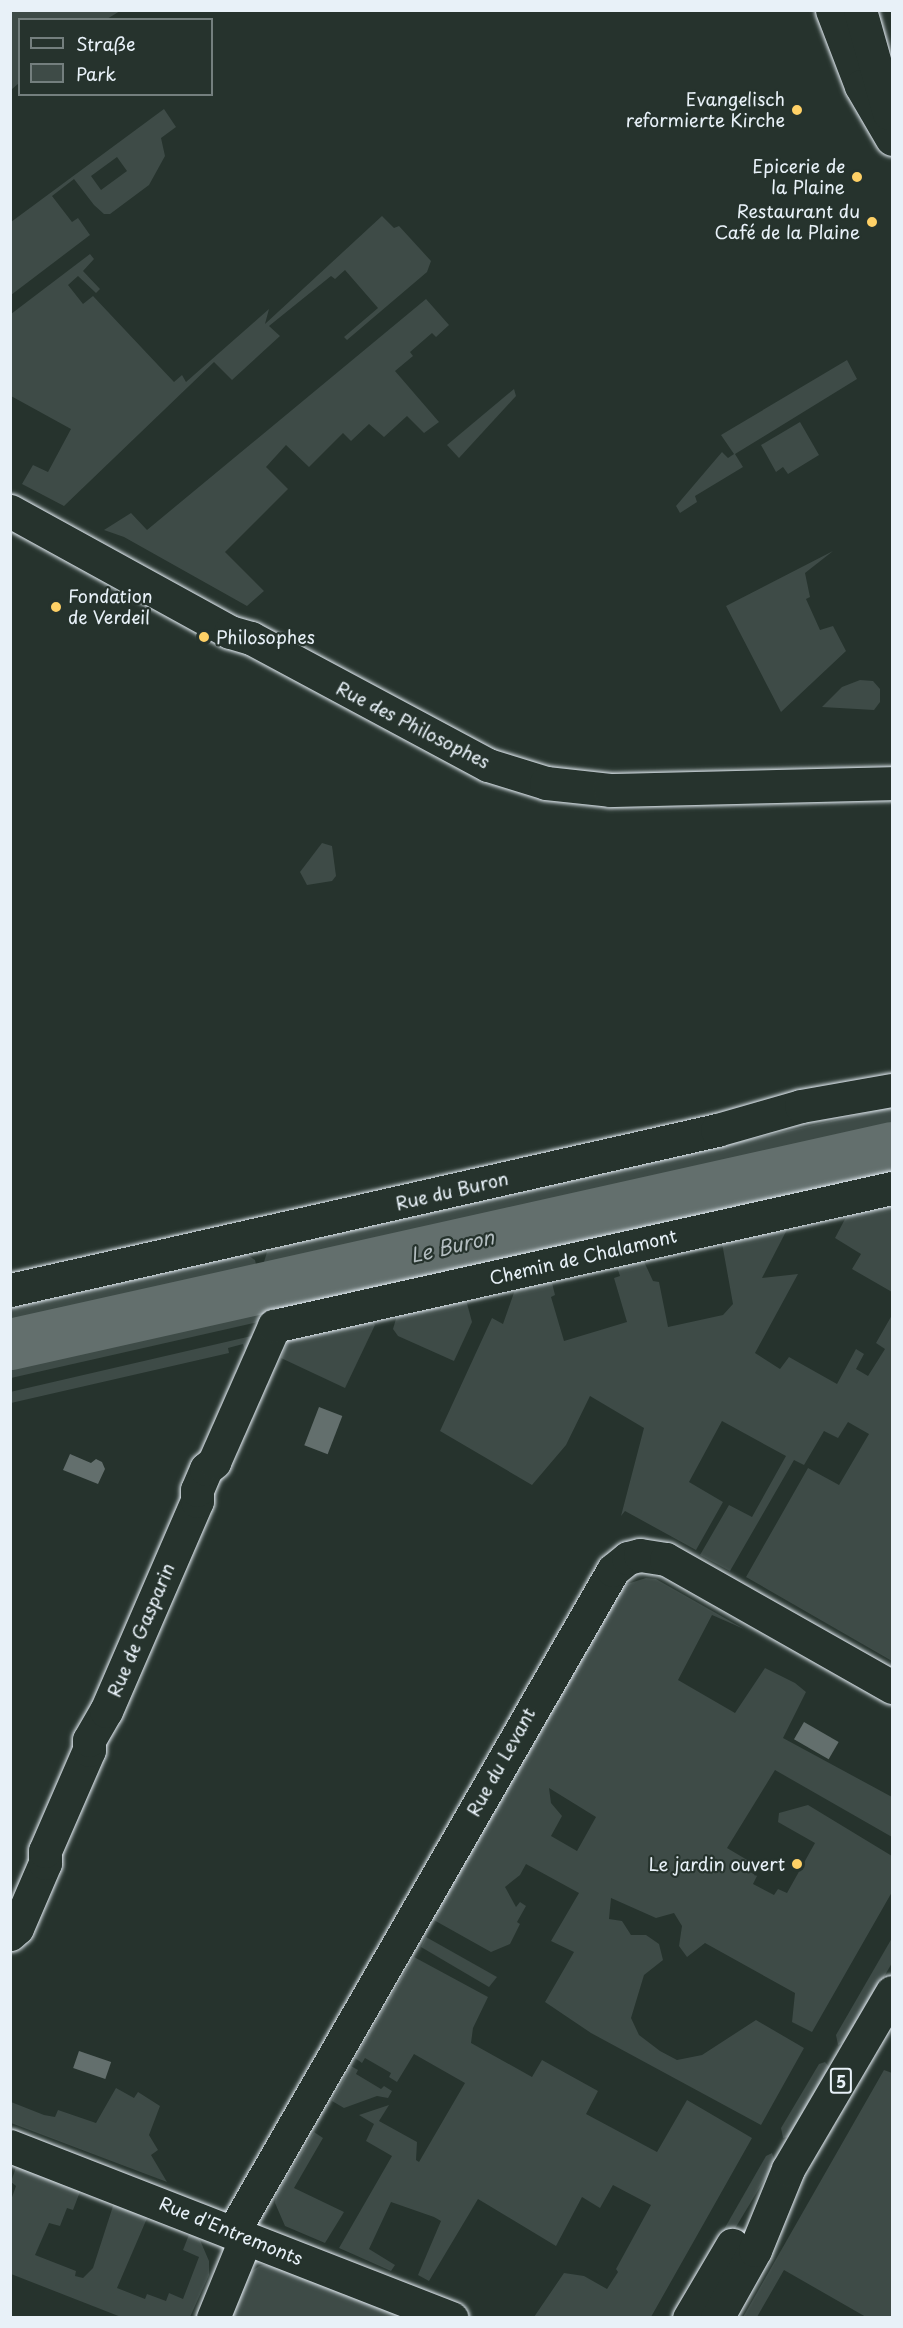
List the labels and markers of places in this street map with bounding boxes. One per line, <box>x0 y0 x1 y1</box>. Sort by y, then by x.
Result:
place label: Evangelisch reformierte Kirche <box>625 89 785 132</box>
marker: Evangelisch reformierte Kirche <box>790 103 804 117</box>
place label: Epicerie de la Plaine <box>751 156 845 198</box>
marker: Epicerie de la Plaine <box>850 170 864 184</box>
place label: Restaurant du Café de la Plaine <box>713 201 860 244</box>
marker: Restaurant du Café de la Plaine <box>865 215 879 229</box>
place label: Fondation de Verdeil <box>68 586 153 628</box>
marker: Fondation de Verdeil <box>49 600 63 614</box>
place label: Philosophes <box>216 626 315 648</box>
marker: Philosophes <box>197 630 211 644</box>
place label: Le jardin ouvert <box>648 1853 785 1875</box>
marker: Le jardin ouvert <box>790 1857 804 1871</box>

